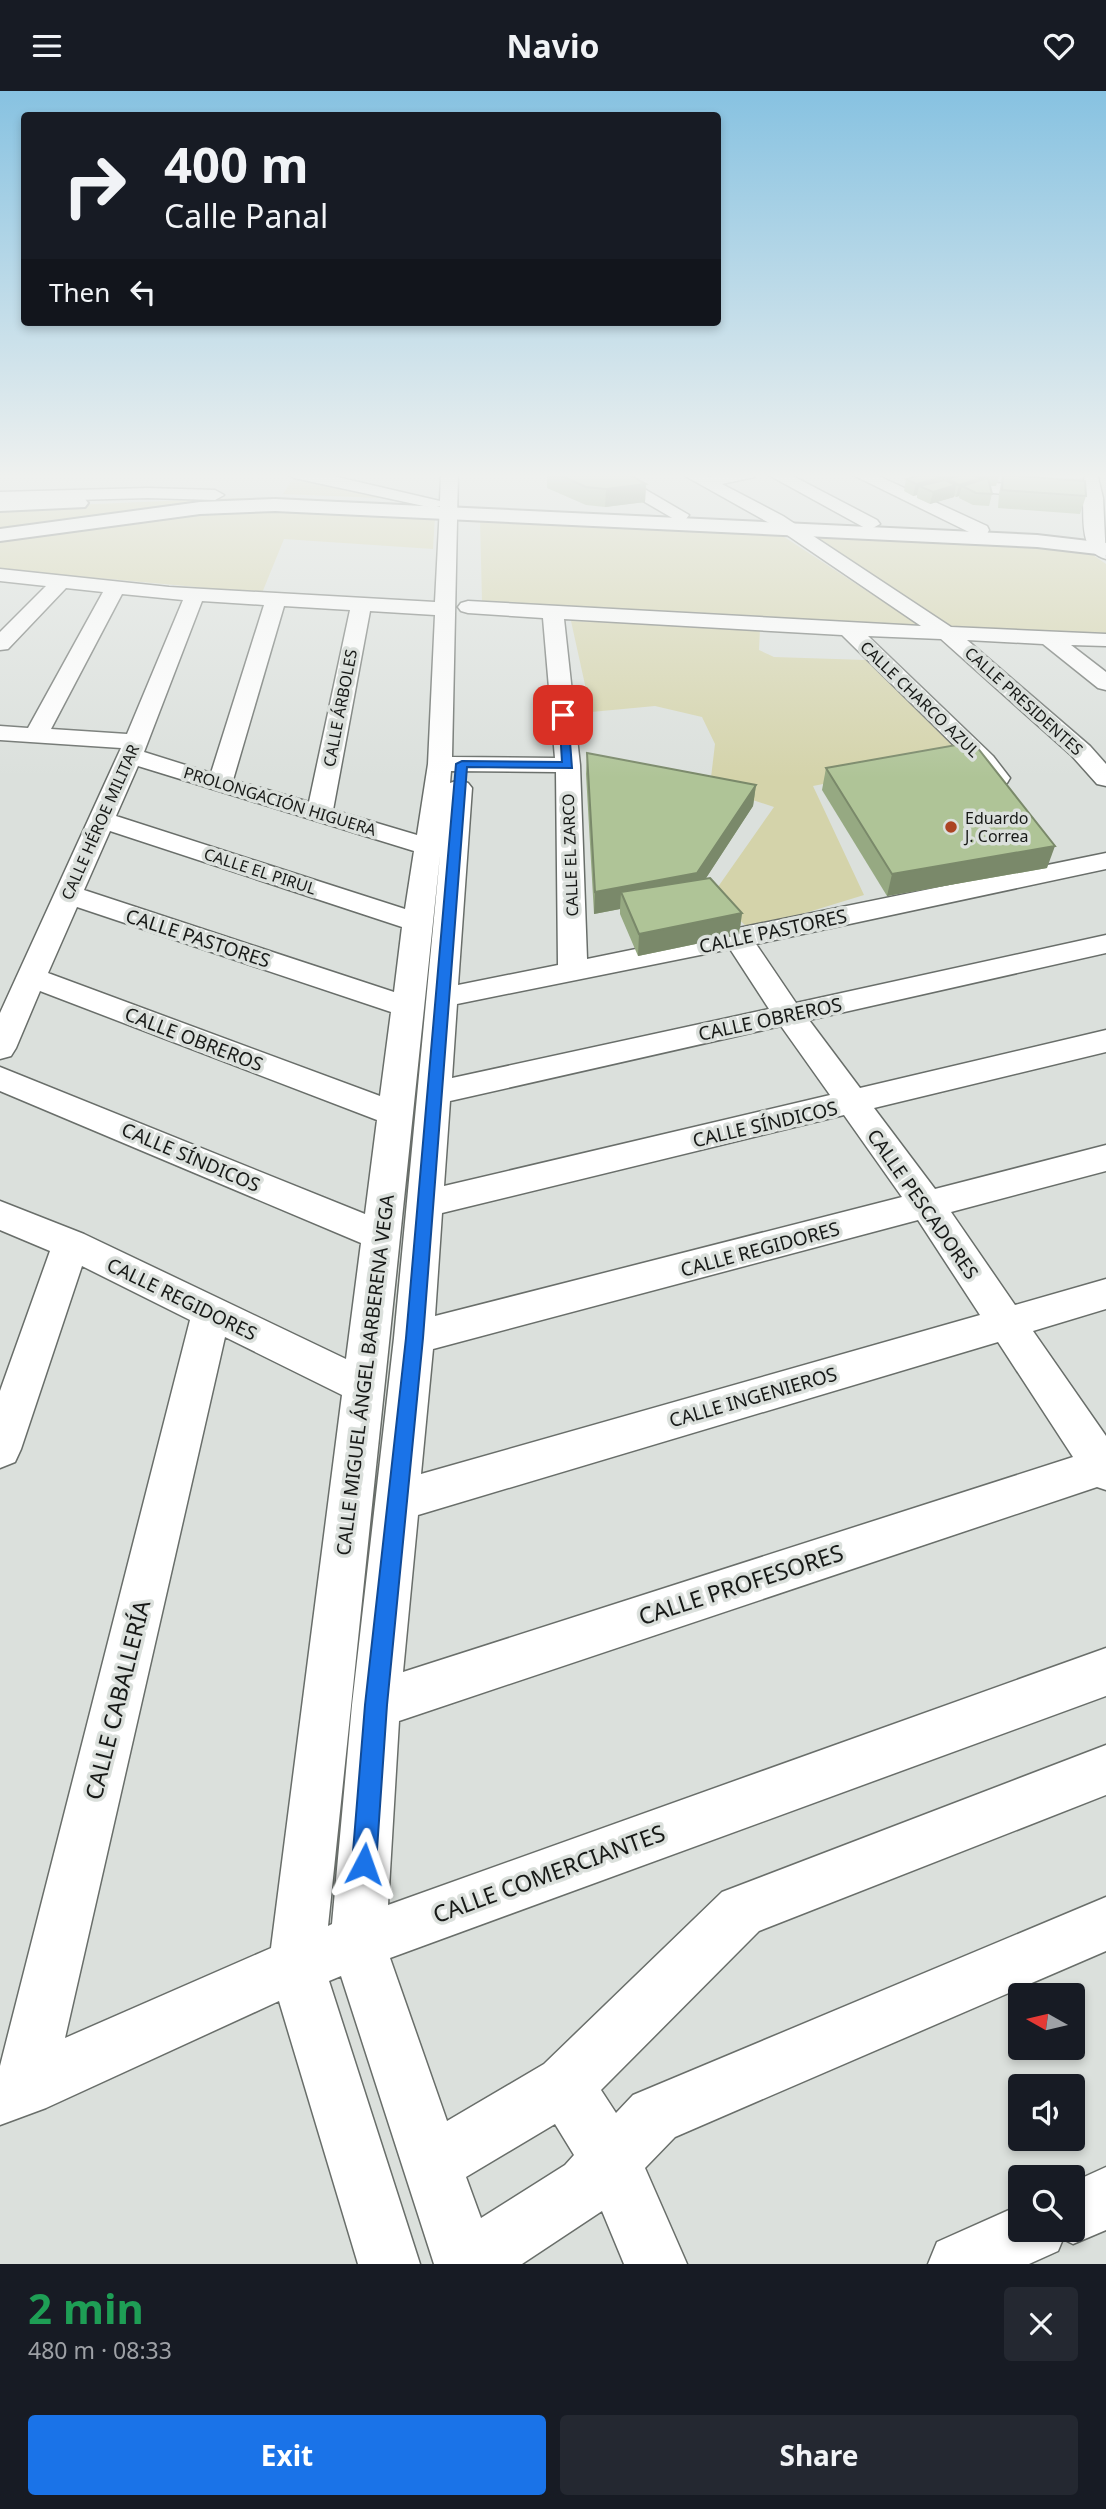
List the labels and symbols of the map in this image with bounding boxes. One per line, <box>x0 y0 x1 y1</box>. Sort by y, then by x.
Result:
street label: CALLE CHARCO AZUL <box>855 636 985 762</box>
street label: CALLE PRESIDENTES <box>960 642 1088 760</box>
street label: CALLE ÁRBOLES <box>318 647 362 769</box>
pin <box>533 685 593 745</box>
street label: CALLE HÉROE MILITAR <box>56 741 144 903</box>
street label: PROLONGACIÓN HIGUERA <box>181 761 380 841</box>
street label: CALLE EL ZARCO <box>557 793 583 917</box>
place label: Eduardo J. Correa <box>963 807 1029 847</box>
marker: Eduardo J. Correa <box>943 819 959 835</box>
street label: CALLE EL PIRUL <box>201 842 319 900</box>
street label: CALLE PASTORES <box>122 902 274 974</box>
street label: CALLE PASTORES <box>697 903 849 959</box>
street label: CALLE OBREROS <box>696 991 844 1047</box>
street label: CALLE OBREROS <box>121 1001 267 1077</box>
street label: CALLE SÍNDICOS <box>690 1095 840 1153</box>
street label: CALLE SÍNDICOS <box>118 1116 264 1198</box>
street label: CALLE PESCADORES <box>861 1124 985 1284</box>
street label: CALLE MIGUEL ÁNGEL BARBERENA VEGA <box>330 1192 400 1557</box>
street label: CALLE REGIDORES <box>678 1215 842 1283</box>
street label: CALLE REGIDORES <box>103 1251 261 1347</box>
street label: CALLE INGENIEROS <box>666 1361 840 1433</box>
street label: CALLE PROFESORES <box>634 1536 847 1632</box>
street label: CALLE CABALLERÍA <box>77 1596 157 1803</box>
street label: CALLE COMERCIANTES <box>428 1816 669 1930</box>
position arrow <box>327 1827 401 1901</box>
north arrow <box>1008 1983 1085 2060</box>

